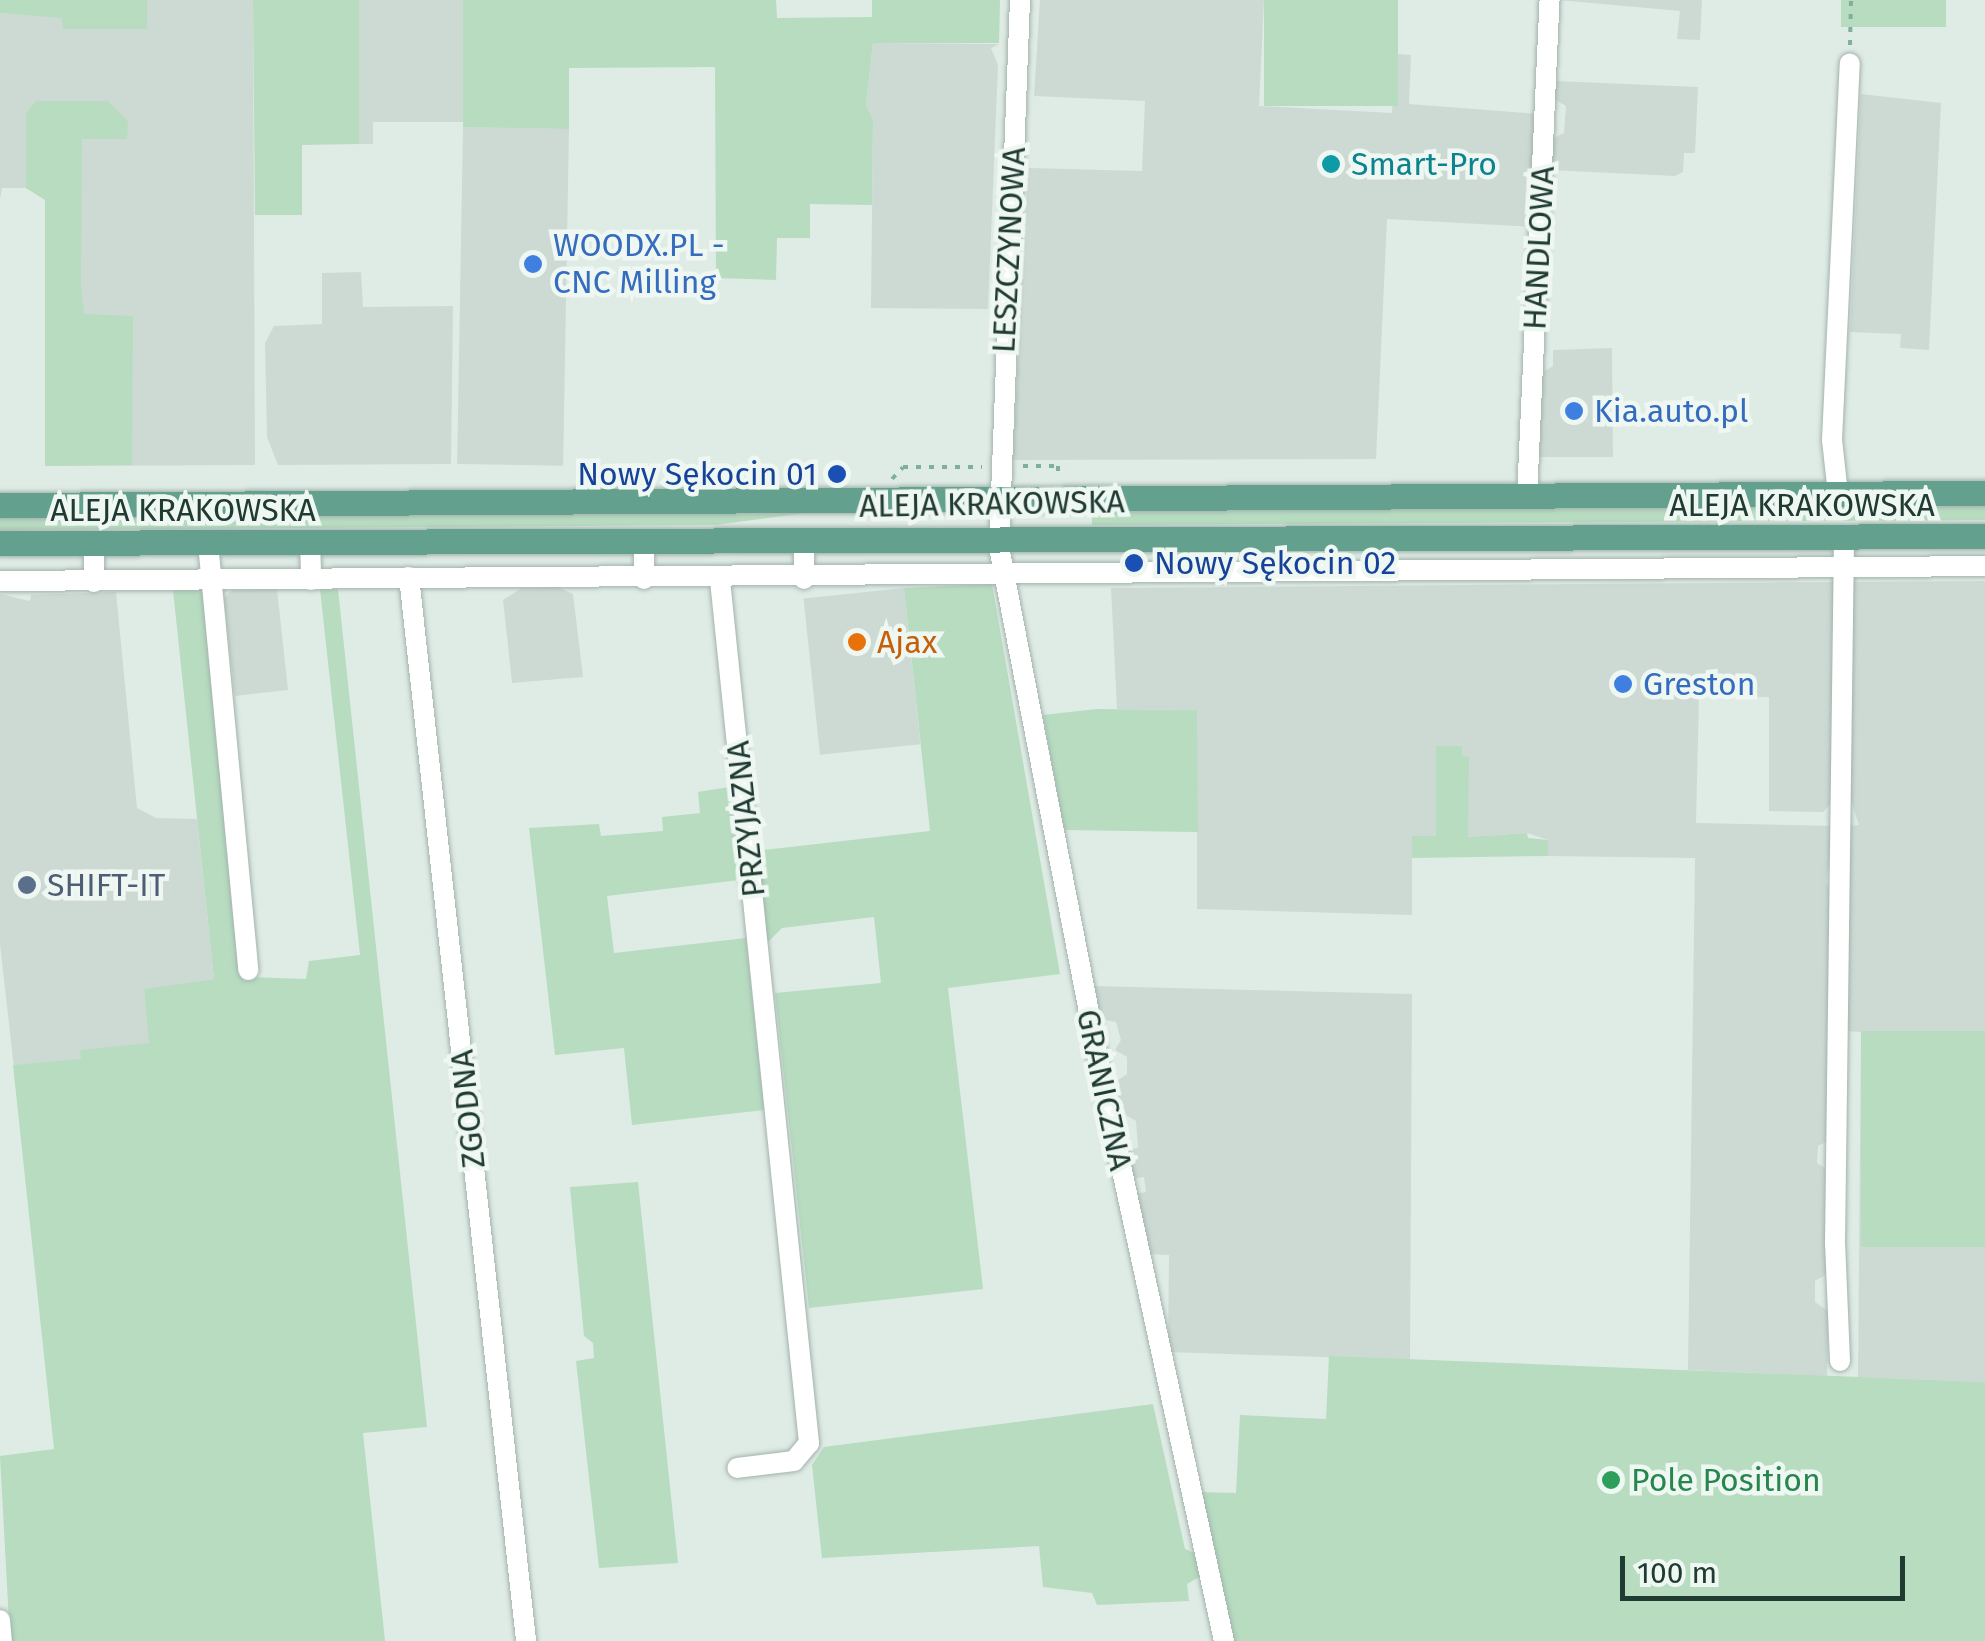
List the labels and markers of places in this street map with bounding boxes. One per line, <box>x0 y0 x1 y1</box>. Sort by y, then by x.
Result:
place label: Smart-Pro <box>1351 145 1497 183</box>
marker: Smart-Pro <box>1320 153 1342 175</box>
place label: WOODX.PL - CNC Milling <box>553 227 725 302</box>
marker: WOODX.PL - CNC Milling <box>522 253 544 275</box>
place label: Kia.auto.pl <box>1594 392 1748 430</box>
marker: Kia.auto.pl <box>1563 400 1585 422</box>
place label: Nowy Sękocin 01 <box>577 455 817 493</box>
marker: Nowy Sękocin 01 <box>826 463 848 485</box>
place label: Nowy Sękocin 02 <box>1154 544 1396 582</box>
marker: Nowy Sękocin 02 <box>1123 552 1145 574</box>
place label: Ajax <box>877 623 937 661</box>
marker: Ajax <box>846 631 868 653</box>
place label: Greston <box>1643 665 1755 703</box>
marker: Greston <box>1612 673 1634 695</box>
place label: SHIFT-IT <box>47 866 165 904</box>
marker: SHIFT-IT <box>16 874 38 896</box>
place label: Pole Position <box>1631 1461 1821 1499</box>
marker: Pole Position <box>1600 1469 1622 1491</box>

